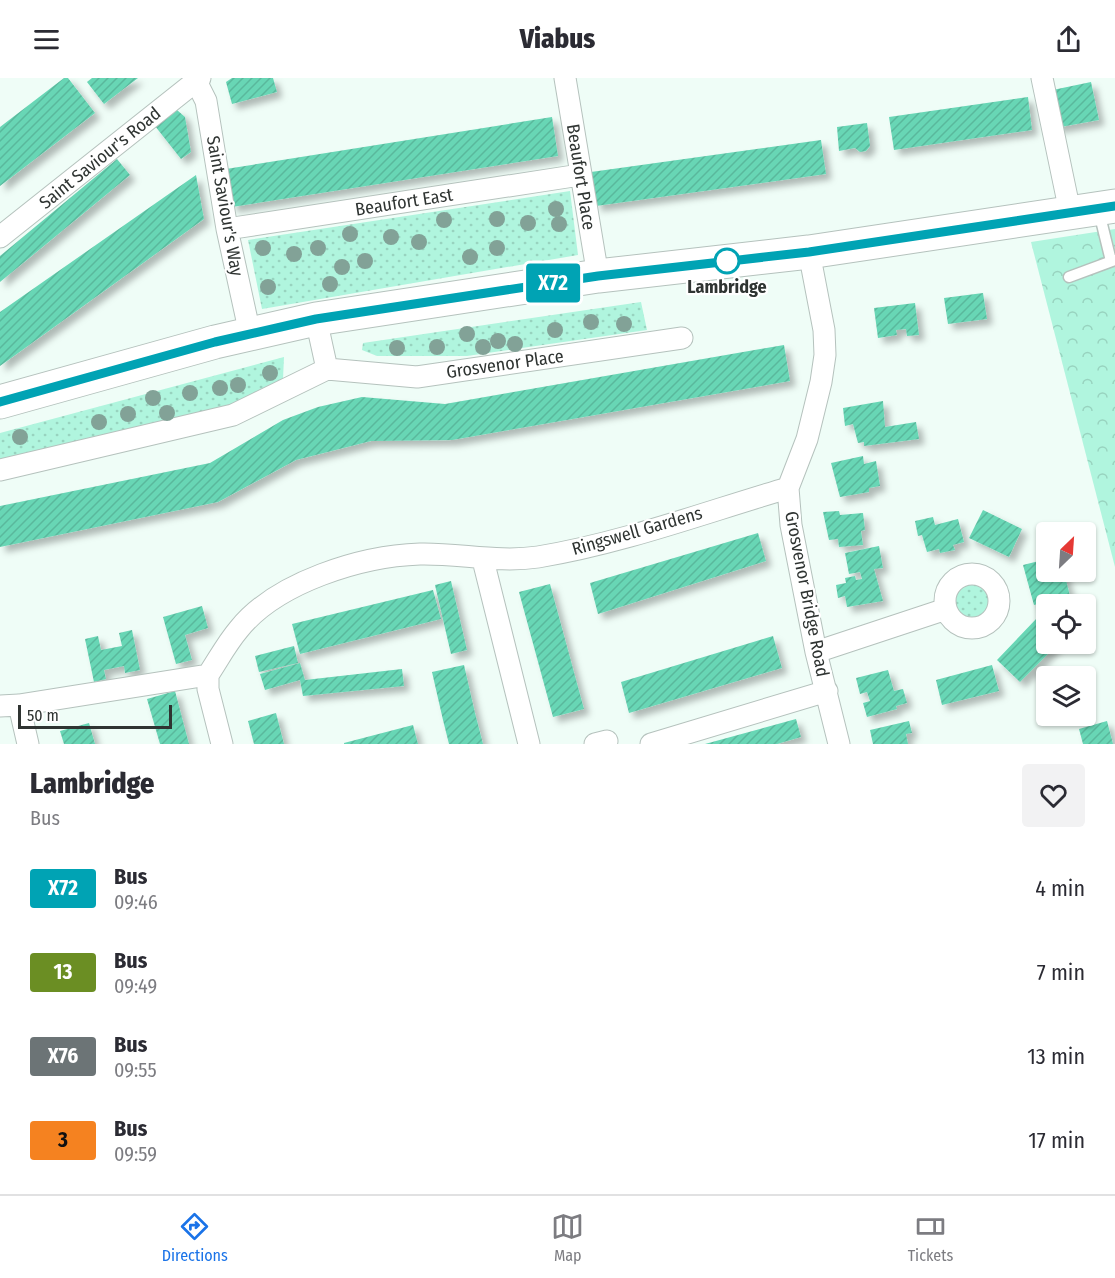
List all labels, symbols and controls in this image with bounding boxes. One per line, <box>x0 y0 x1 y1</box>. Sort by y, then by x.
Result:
icon: menu <box>30 23 63 56</box>
text: Viabus <box>520 23 595 55</box>
icon: share <box>1052 23 1085 56</box>
street label: Saint Saviour's Road <box>35 102 165 214</box>
street label: Beaufort Place <box>562 122 600 232</box>
street label: Saint Saviour's Way <box>202 134 248 278</box>
street label: Beaufort East <box>354 183 454 221</box>
marker: Lambridge <box>714 248 740 274</box>
line badge: X72 <box>518 264 588 302</box>
text: X72 <box>538 270 568 296</box>
place label: Lambridge <box>687 276 767 298</box>
street label: Grosvenor Place <box>445 345 565 383</box>
street label: Ringswell Gardens <box>569 502 705 560</box>
street label: Grosvenor Bridge Road <box>780 509 834 679</box>
north arrow <box>1036 522 1096 582</box>
map controls <box>1036 522 1096 726</box>
button: locate <box>1036 594 1096 654</box>
button: layers <box>1036 666 1096 726</box>
scale bar <box>18 702 172 730</box>
text: 50 m <box>27 706 59 725</box>
button: heart <box>1022 764 1085 827</box>
text: Lambridge <box>30 767 154 800</box>
text: Bus <box>30 806 60 830</box>
text: Bus <box>114 863 147 890</box>
text: X72 <box>48 875 78 901</box>
text: 4 min <box>1035 875 1085 902</box>
text: 09:46 <box>114 890 158 914</box>
text: Bus <box>114 947 147 974</box>
text: 13 <box>54 959 72 985</box>
text: 7 min <box>1037 959 1085 986</box>
text: 09:49 <box>114 974 157 998</box>
text: Bus <box>114 1031 147 1058</box>
text: X76 <box>48 1043 78 1069</box>
text: 13 min <box>1027 1043 1085 1070</box>
text: 09:55 <box>114 1058 157 1082</box>
text: Bus <box>114 1115 147 1142</box>
text: 3 <box>58 1127 68 1153</box>
text: 17 min <box>1028 1127 1085 1154</box>
text: 09:59 <box>114 1142 157 1166</box>
tab: Directions <box>162 1210 228 1265</box>
tab: Map <box>551 1210 584 1265</box>
tab: Tickets <box>908 1210 953 1265</box>

